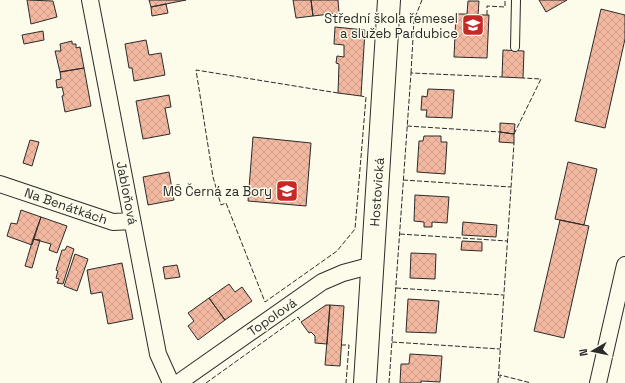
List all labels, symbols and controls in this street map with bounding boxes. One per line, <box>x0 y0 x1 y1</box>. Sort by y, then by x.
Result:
place label: Střední škola řemesel a služeb Pardubice <box>324 10 458 42</box>
school or university icon: Střední škola řemesel a služeb Pardubice <box>460 12 486 38</box>
street label: Hostovická <box>366 156 388 227</box>
street label: Jabloňová <box>113 160 142 227</box>
school or university icon: MŠ Černá za Bory <box>274 178 300 204</box>
place label: MŠ Černá za Bory <box>163 183 272 200</box>
street label: Na Benátkách <box>22 184 110 228</box>
street label: Topolová <box>244 294 300 340</box>
north arrow <box>573 331 613 371</box>
text: N <box>576 348 591 357</box>

